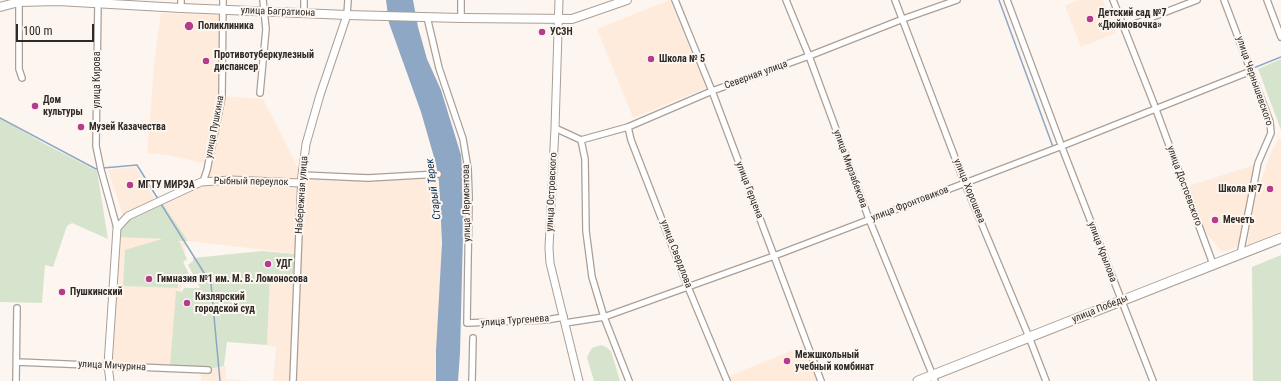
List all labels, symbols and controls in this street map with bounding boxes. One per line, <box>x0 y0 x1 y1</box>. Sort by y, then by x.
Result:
street label: улица Багратиона <box>241 5 315 19</box>
place label: Детский сад №7 «Дюймовочка» <box>1098 7 1166 30</box>
marker: Детский сад №7 «Дюймовочка» <box>1085 14 1095 24</box>
scale bar <box>18 16 96 42</box>
marker: Поликлиника <box>183 20 195 32</box>
place label: Поликлиника <box>198 20 254 32</box>
text: 100 m <box>23 24 53 38</box>
place label: УСЗН <box>550 26 573 38</box>
marker: УСЗН <box>537 27 547 37</box>
street label: улица Чернышевского <box>1233 35 1275 127</box>
place label: Противотуберкулезный диспансер <box>214 49 314 72</box>
street label: улица Кирова <box>91 52 103 108</box>
place label: Школа № 5 <box>659 53 705 65</box>
marker: Школа № 5 <box>646 54 656 64</box>
marker: Противотуберкулезный диспансер <box>201 56 211 66</box>
street label: Северная улица <box>723 58 789 92</box>
place label: Дом культуры <box>43 94 83 118</box>
street label: улица Пушкина <box>203 95 227 159</box>
marker: Дом культуры <box>30 101 40 111</box>
place label: Музей Казачества <box>89 121 166 133</box>
marker: Музей Казачества <box>76 122 86 132</box>
street label: улица Мирзабекова <box>830 128 870 210</box>
street label: улица Достоевского <box>1164 144 1204 228</box>
street label: улица Островского <box>544 152 560 232</box>
street label: Набережная улица <box>293 156 311 234</box>
street label: улица Хорошева <box>951 157 987 225</box>
water label: Старый Терек <box>424 158 444 220</box>
street label: улица Герцена <box>733 160 765 220</box>
street label: улица Лермонтова <box>460 164 474 242</box>
street label: Рыбный переулок <box>214 175 288 189</box>
place label: МГТУ МИРЭА <box>138 179 195 191</box>
marker: МГТУ МИРЭА <box>125 180 135 190</box>
place label: Школа №7 <box>1218 183 1262 195</box>
street label: улица Фронтовиков <box>869 184 951 224</box>
marker: Школа №7 <box>1265 184 1275 194</box>
place label: Мечеть <box>1223 214 1254 226</box>
marker: Мечеть <box>1210 215 1220 225</box>
street label: улица Свердлова <box>657 218 695 290</box>
street label: улица Крылова <box>1085 220 1119 284</box>
place label: УДГ <box>276 258 293 270</box>
marker: УДГ <box>263 259 273 269</box>
place label: Гимназия №1 им. М. В. Ломоносова <box>157 273 308 285</box>
marker: Гимназия №1 им. М. В. Ломоносова <box>144 274 154 284</box>
place label: Пушкинский <box>70 286 122 298</box>
marker: Пушкинский <box>57 287 67 297</box>
place label: Кизлярский городской суд <box>195 291 255 314</box>
street label: улица Победы <box>1070 292 1130 326</box>
marker: Кизлярский городской суд <box>182 298 192 308</box>
street label: улица Тургенева <box>480 313 550 329</box>
place label: Межшкольный учебный комбинат <box>795 349 874 372</box>
marker: Межшкольный учебный комбинат <box>782 356 792 366</box>
street label: улица Мичурина <box>78 358 146 374</box>

